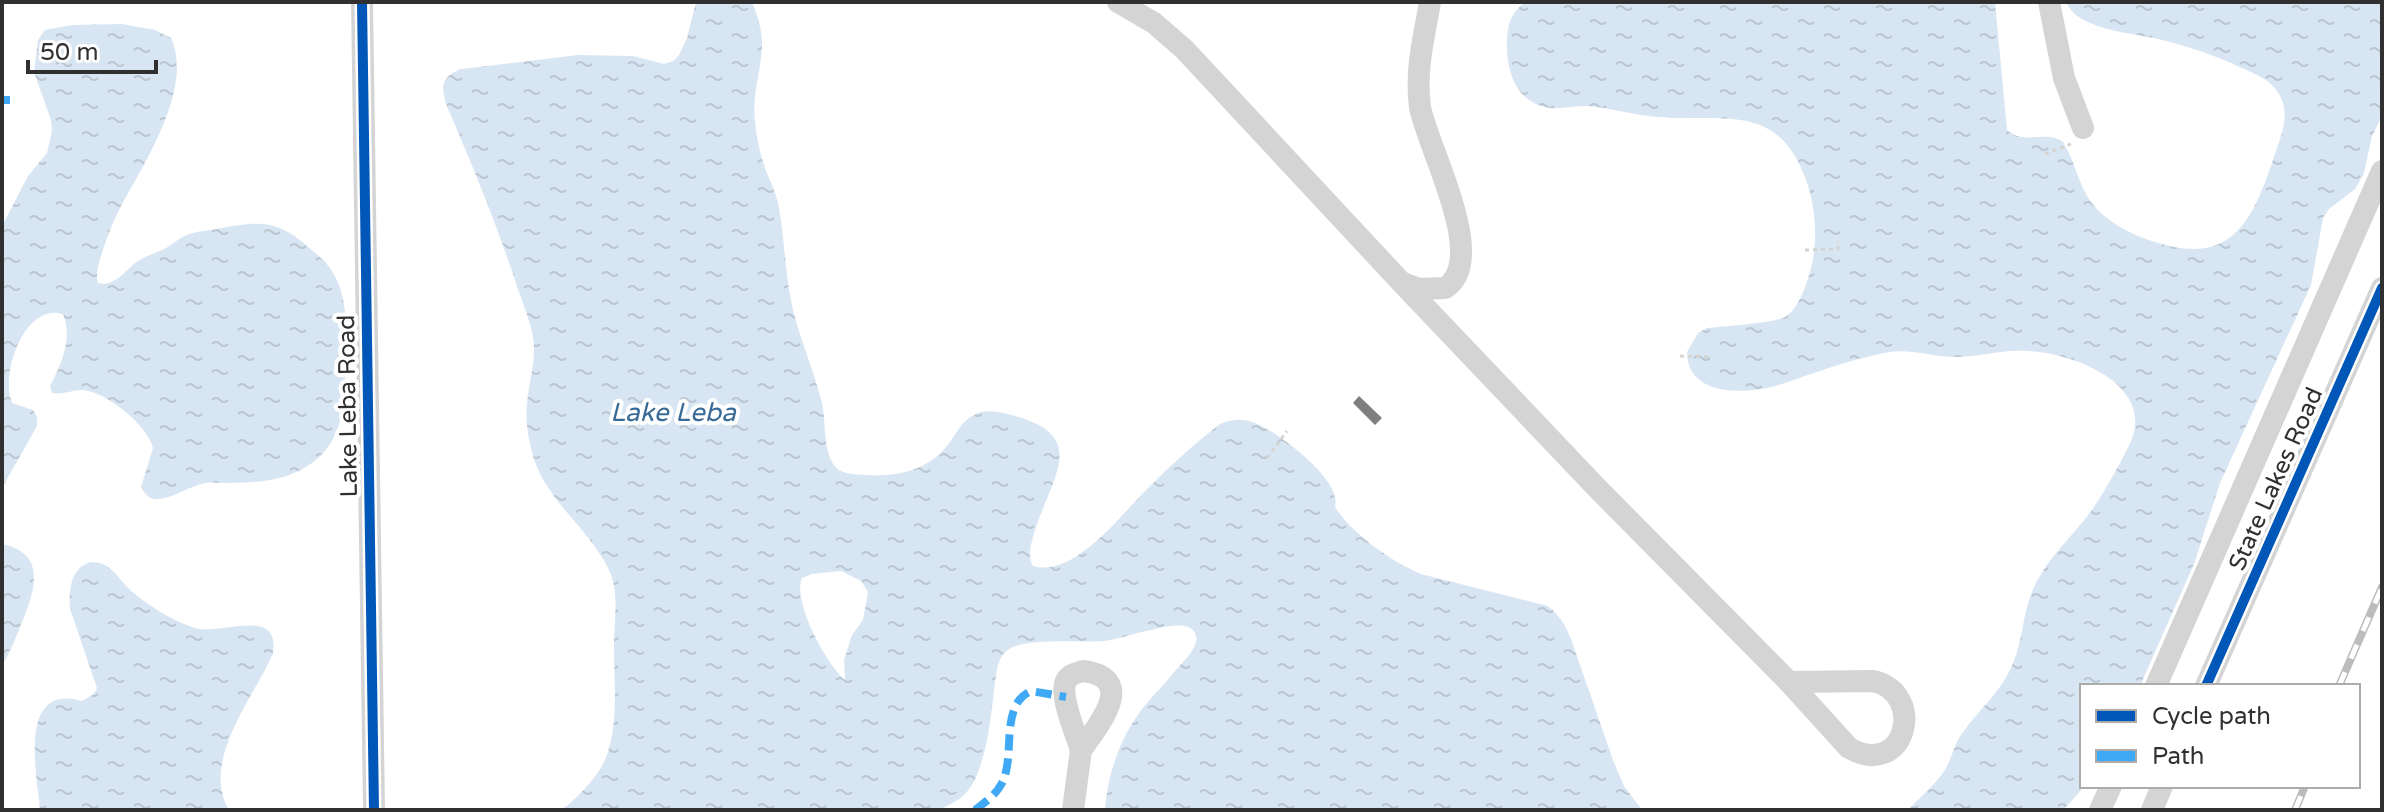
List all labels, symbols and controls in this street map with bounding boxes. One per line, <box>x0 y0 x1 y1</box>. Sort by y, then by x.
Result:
scale bar <box>28 24 156 74</box>
text: 50 m <box>40 38 98 67</box>
street label: Lake Leba Road <box>332 314 364 498</box>
street label: State Lakes Road <box>2223 383 2329 575</box>
water label: Lake Leba <box>610 397 737 428</box>
legend <box>2080 684 2360 788</box>
text: Cycle path <box>2152 702 2271 731</box>
text: Path <box>2152 742 2205 771</box>

